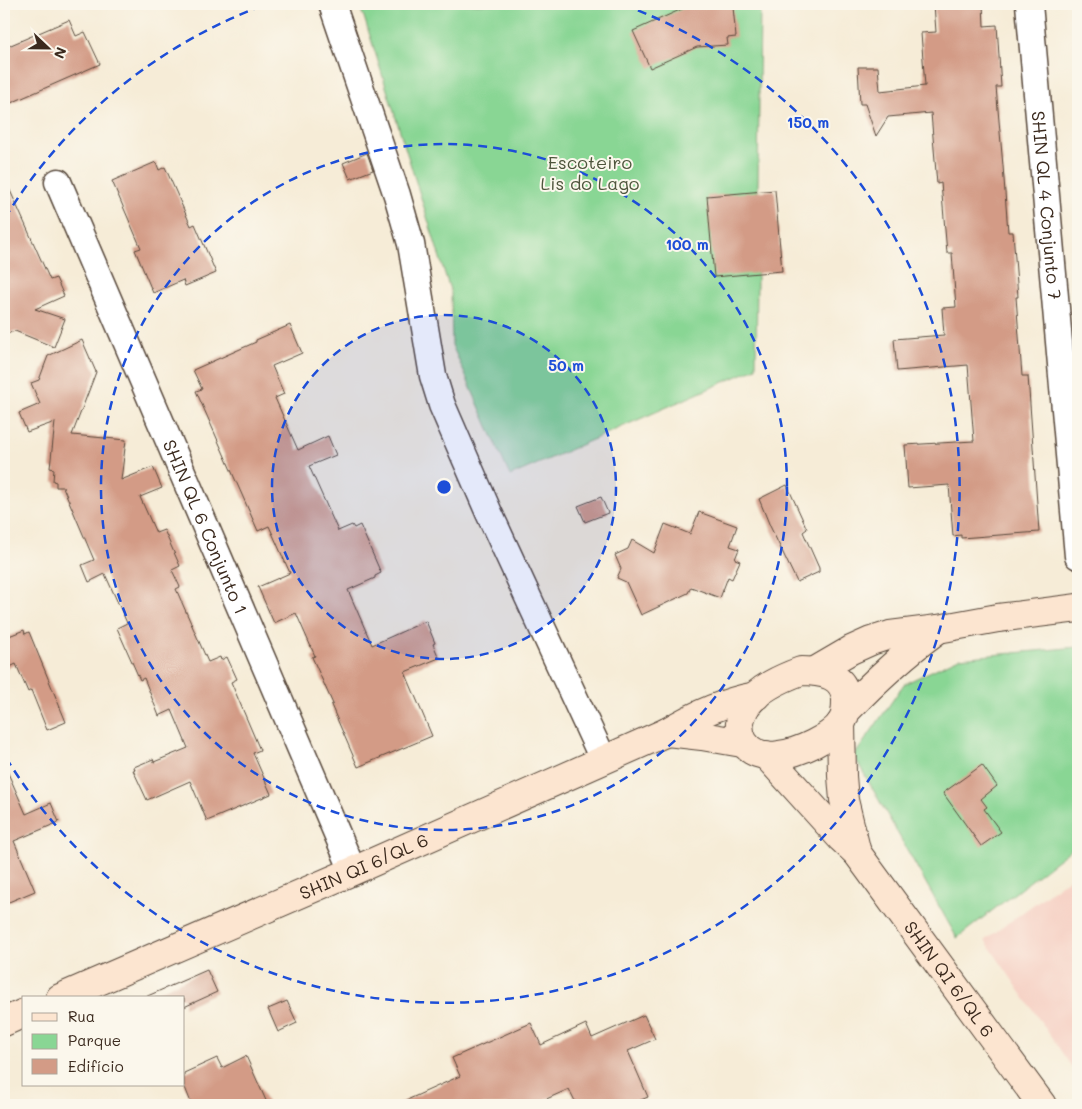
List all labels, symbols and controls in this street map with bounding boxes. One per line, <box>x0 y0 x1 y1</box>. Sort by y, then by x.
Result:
north arrow <box>22 22 72 72</box>
text: N <box>50 45 71 62</box>
street label: SHIN QL 4 Conjunto 7 <box>1027 110 1067 301</box>
text: 150 m <box>787 112 829 132</box>
park label: Escoteiro Lis do Lago <box>540 150 640 195</box>
text: 100 m <box>665 234 709 254</box>
text: 50 m <box>548 355 584 375</box>
street label: SHIN QL 6 Conjunto 1 <box>158 436 254 618</box>
centre of rings <box>435 478 453 496</box>
street label: SHIN QI 6/QL 6 <box>296 827 432 905</box>
street label: SHIN QI 6/QL 6 <box>899 916 1000 1042</box>
legend <box>22 996 185 1086</box>
text: Rua <box>68 1006 95 1026</box>
text: Parque <box>68 1030 121 1050</box>
text: Edifício <box>68 1056 124 1076</box>

